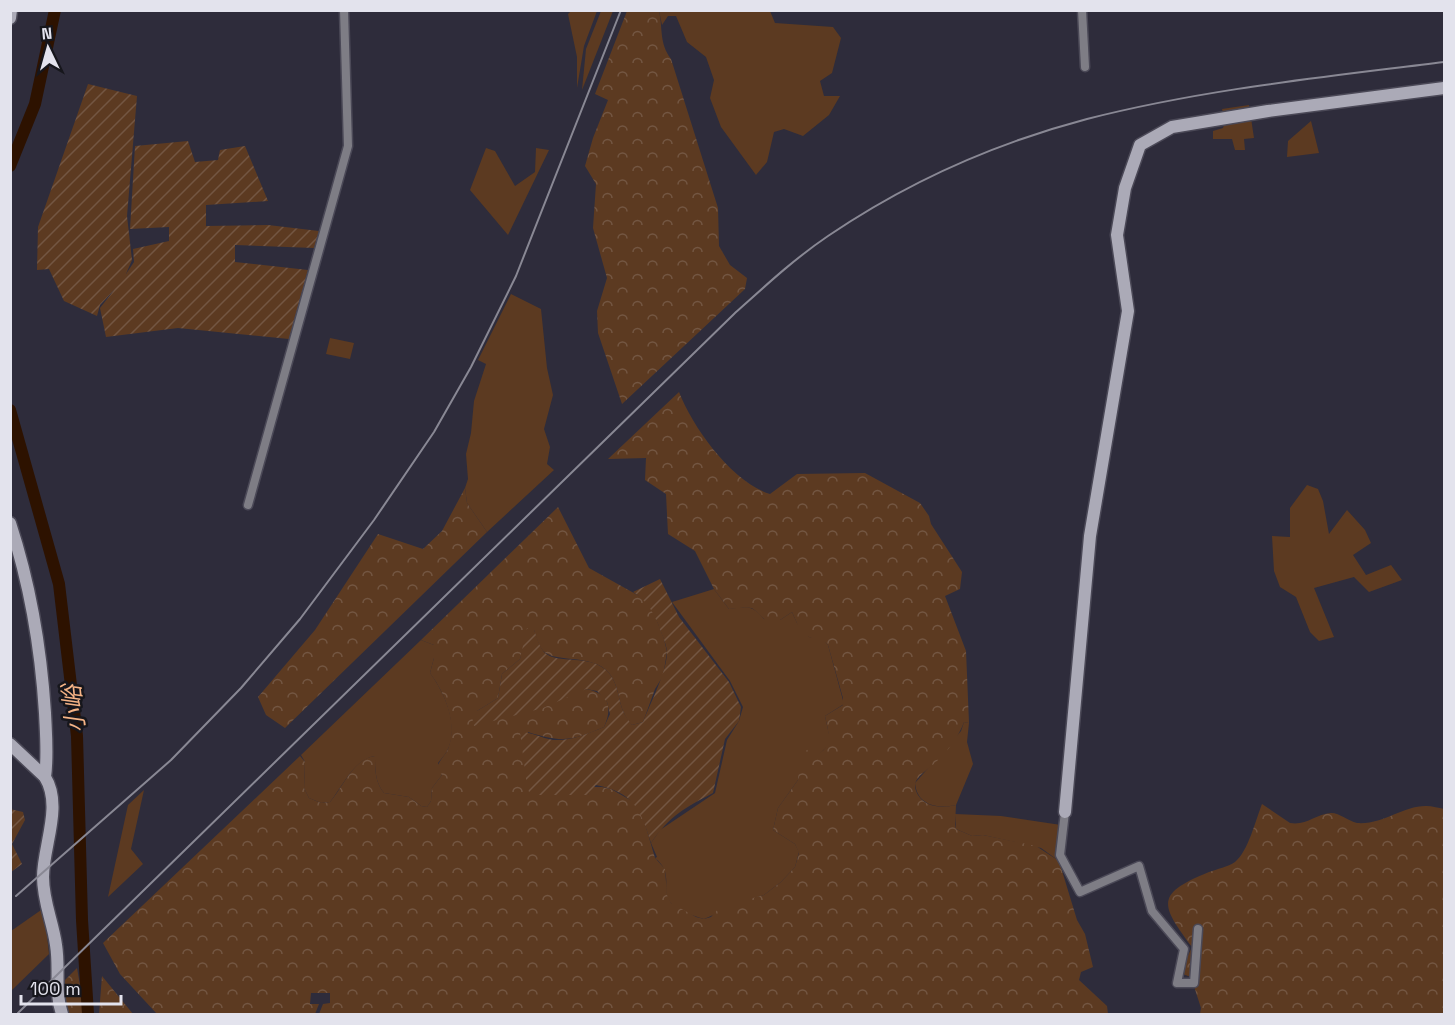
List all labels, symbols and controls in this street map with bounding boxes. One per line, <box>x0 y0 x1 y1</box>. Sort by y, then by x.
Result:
north arrow <box>18 18 78 78</box>
text: N <box>40 23 53 44</box>
water label: 小峪 <box>55 681 91 735</box>
scale bar <box>21 968 122 1006</box>
text: 100 m <box>30 977 81 1000</box>

